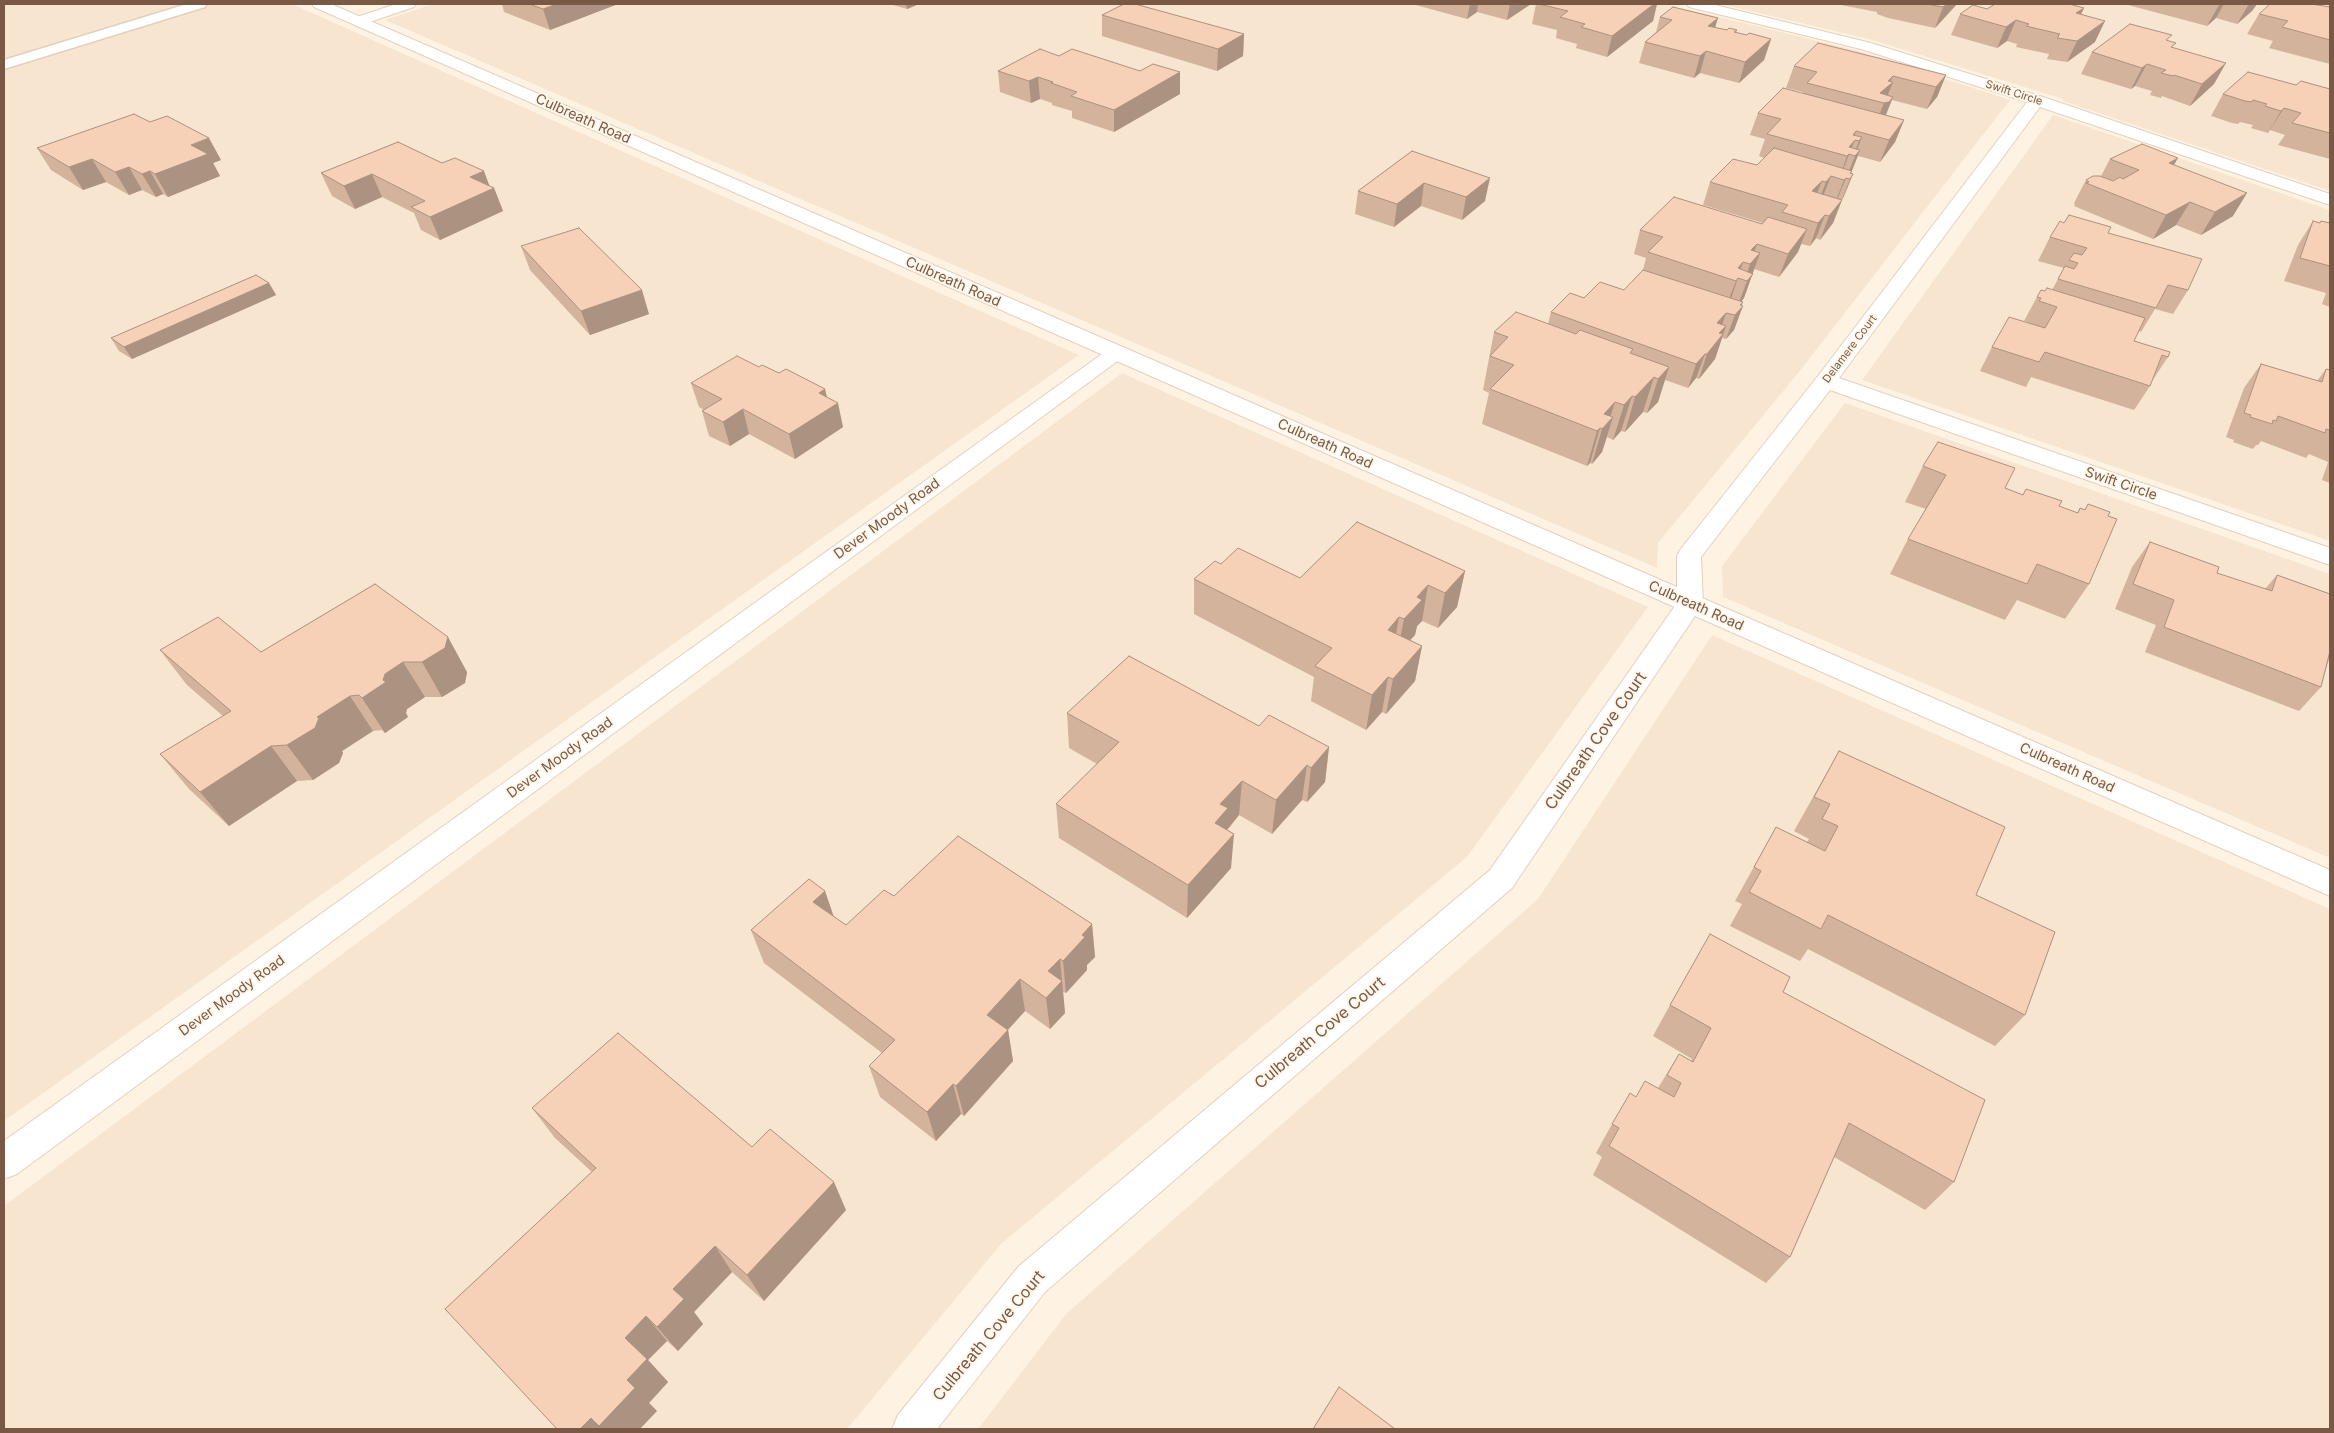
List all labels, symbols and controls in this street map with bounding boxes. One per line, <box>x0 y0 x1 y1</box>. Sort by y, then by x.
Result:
street label: Swift Circle <box>1984 78 2044 108</box>
street label: Culbreath Road <box>533 91 633 147</box>
street label: Culbreath Road <box>903 254 1003 310</box>
street label: Delamere Court <box>1820 312 1880 386</box>
street label: Culbreath Road <box>1275 416 1375 472</box>
street label: Swift Circle <box>2083 464 2159 504</box>
street label: Dever Moody Road <box>831 475 943 563</box>
street label: Culbreath Road <box>1646 578 1746 634</box>
street label: Culbreath Cove Court <box>1541 668 1651 814</box>
street label: Dever Moody Road <box>504 714 616 802</box>
street label: Culbreath Road <box>2017 740 2117 796</box>
street label: Dever Moody Road <box>176 952 288 1040</box>
street label: Culbreath Cove Court <box>1251 973 1389 1093</box>
street label: Culbreath Cove Court <box>929 1267 1049 1405</box>

